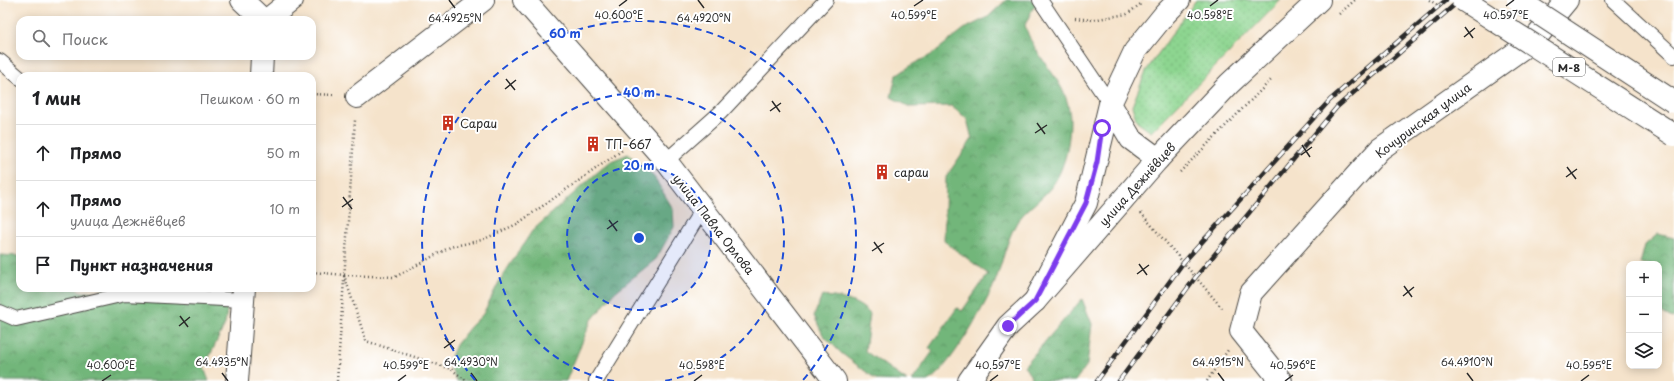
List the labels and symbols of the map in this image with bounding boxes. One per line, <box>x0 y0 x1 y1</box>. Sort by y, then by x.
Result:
text: 40.600°E <box>595 7 643 22</box>
text: 40.599°E <box>891 7 937 22</box>
text: 40.598°E <box>1187 7 1233 22</box>
text: 40.597°E <box>1483 7 1529 22</box>
text: 64.4925°N <box>428 10 482 25</box>
text: 64.4920°N <box>677 10 731 25</box>
text: 60 m <box>549 24 581 42</box>
road number: М-8 <box>1553 58 1585 76</box>
street label: Кочуринская улица <box>1371 78 1475 162</box>
text: 40 m <box>623 83 655 101</box>
building icon: Сараи <box>439 114 457 132</box>
place label: Сараи <box>460 114 497 132</box>
route start <box>1093 119 1111 137</box>
building icon: ТП-667 <box>584 135 602 153</box>
place label: ТП-667 <box>605 135 651 153</box>
street label: улица Дежнёвцев <box>1095 138 1179 230</box>
text: 20 m <box>623 156 655 174</box>
building icon: сараи <box>873 163 891 181</box>
place label: сараи <box>894 163 929 181</box>
street label: улица Павла Орлова <box>669 170 759 279</box>
centre of rings <box>632 231 646 245</box>
route end <box>999 317 1017 335</box>
text: 64.4935°N <box>195 354 249 369</box>
text: 64.4930°N <box>444 354 498 369</box>
text: 64.4915°N <box>1192 354 1244 369</box>
text: 64.4910°N <box>1441 354 1493 369</box>
text: 40.600°E <box>87 357 135 372</box>
text: 40.599°E <box>383 357 429 372</box>
text: 40.598°E <box>679 357 725 372</box>
text: 40.597°E <box>975 357 1021 372</box>
text: 40.596°E <box>1270 357 1316 372</box>
text: 40.595°E <box>1566 357 1612 372</box>

